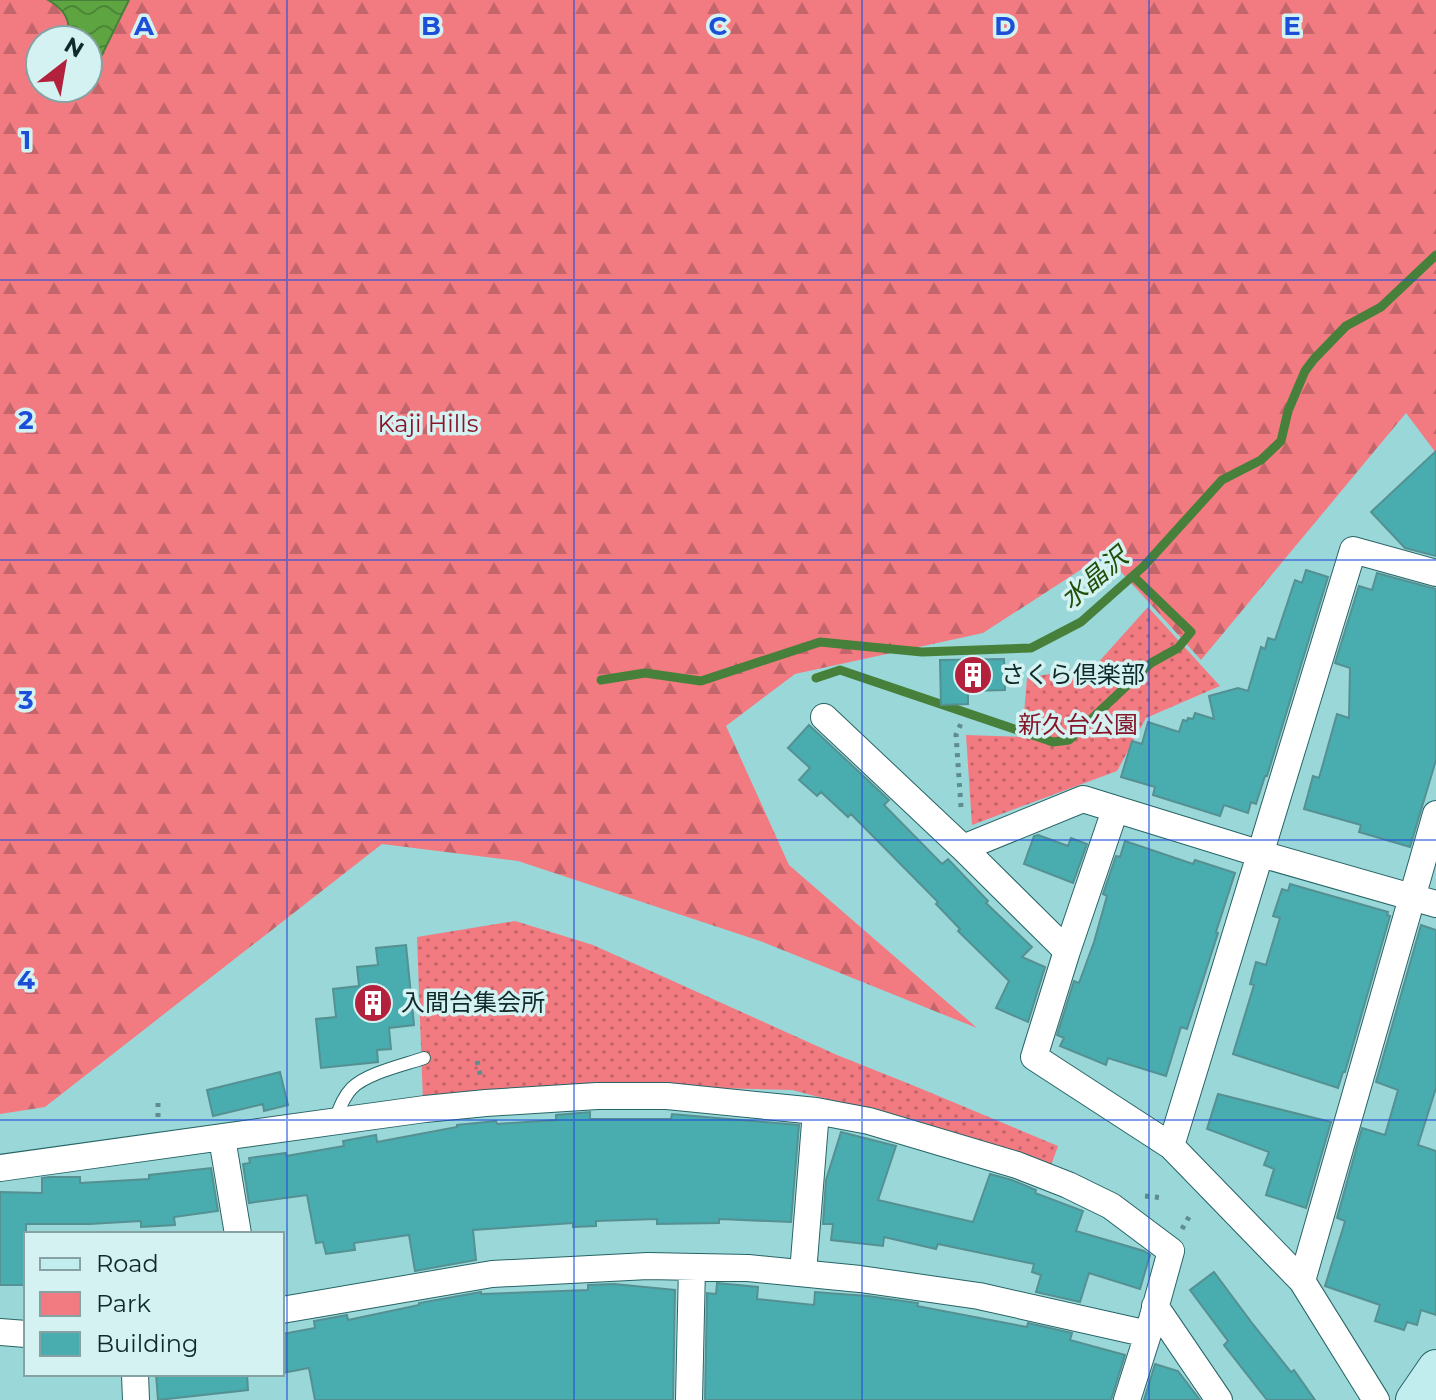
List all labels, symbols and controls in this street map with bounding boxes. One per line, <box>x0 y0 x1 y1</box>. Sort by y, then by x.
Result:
text: A <box>133 10 155 42</box>
text: B <box>421 10 441 42</box>
text: C <box>709 10 728 42</box>
text: D <box>994 10 1016 42</box>
text: E <box>1283 10 1301 42</box>
north arrow <box>24 24 104 104</box>
text: N <box>59 31 89 63</box>
text: 1 <box>21 124 31 156</box>
text: 2 <box>18 404 34 436</box>
park label: Kaji Hills <box>378 409 478 438</box>
water label: 水晶沢 <box>1054 539 1136 615</box>
building icon: さくら倶楽部 <box>952 654 994 696</box>
place label: さくら倶楽部 <box>1001 660 1145 689</box>
text: 3 <box>17 684 34 716</box>
park label: 新久台公園 <box>1018 710 1138 739</box>
text: 4 <box>17 964 35 996</box>
building icon: 入間台集会所 <box>352 982 394 1024</box>
place label: 入間台集会所 <box>401 988 545 1017</box>
legend <box>24 1232 284 1376</box>
text: Road <box>96 1249 159 1278</box>
text: Park <box>96 1289 151 1318</box>
text: Building <box>96 1329 199 1358</box>

